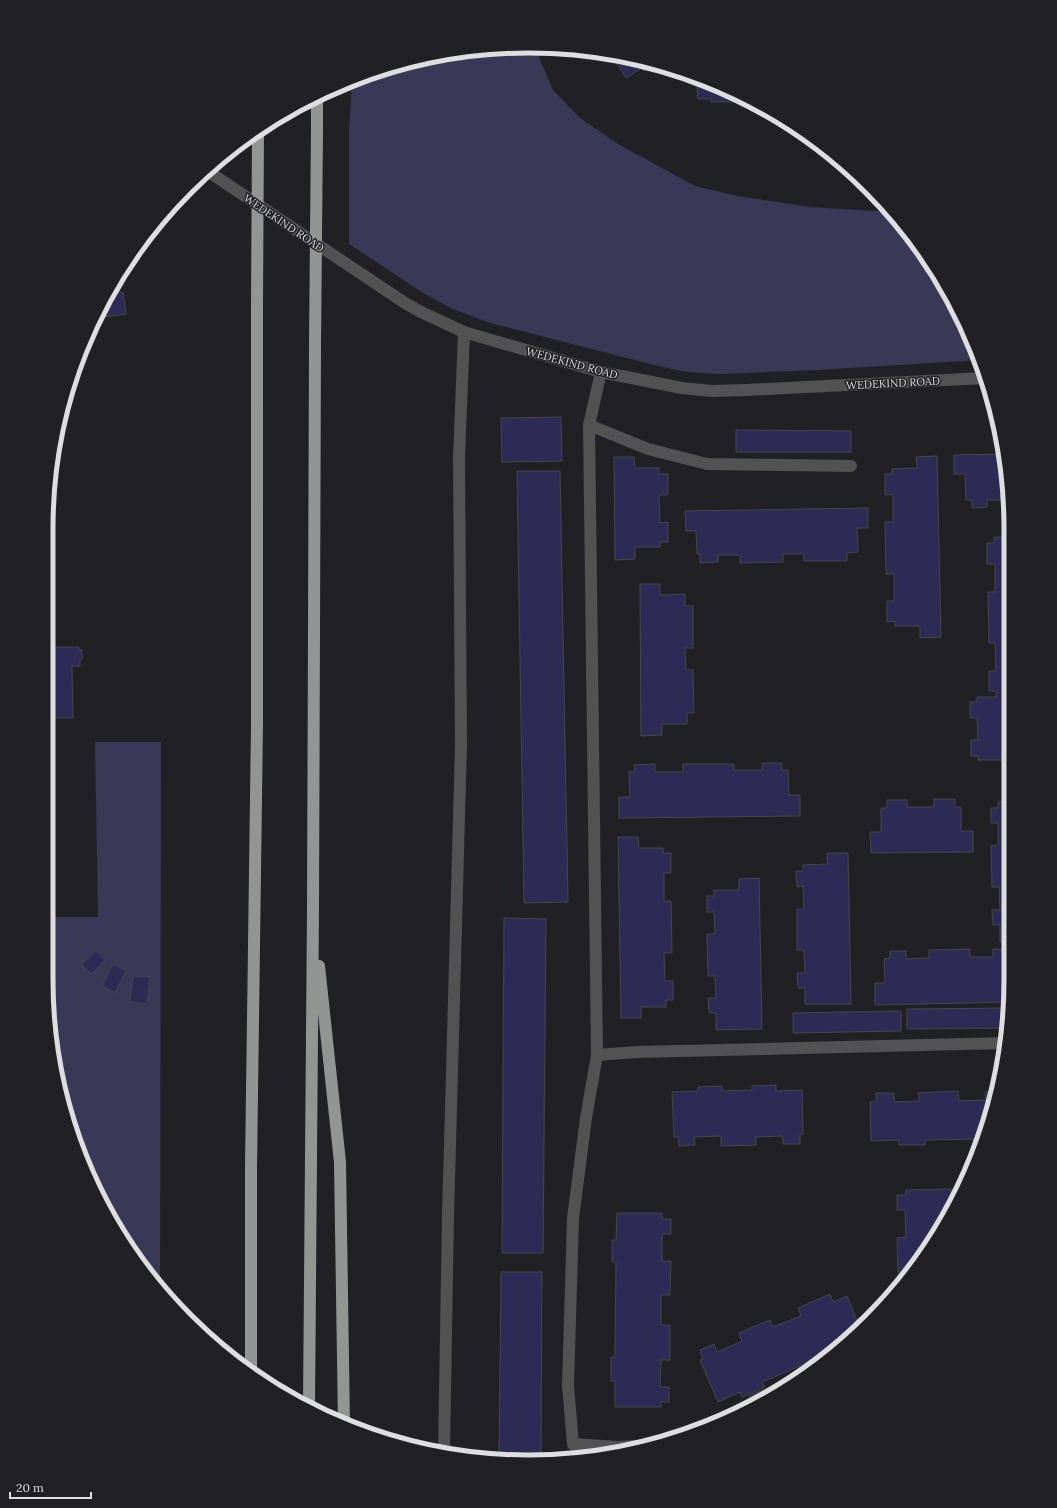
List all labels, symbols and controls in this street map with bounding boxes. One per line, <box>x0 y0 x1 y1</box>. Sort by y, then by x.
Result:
street label: WEDEKIND ROAD <box>241 191 327 255</box>
street label: WEDEKIND ROAD <box>525 344 619 382</box>
street label: WEDEKIND ROAD <box>846 374 940 392</box>
scale bar <box>10 1474 91 1500</box>
text: 20 m <box>16 1480 44 1495</box>

